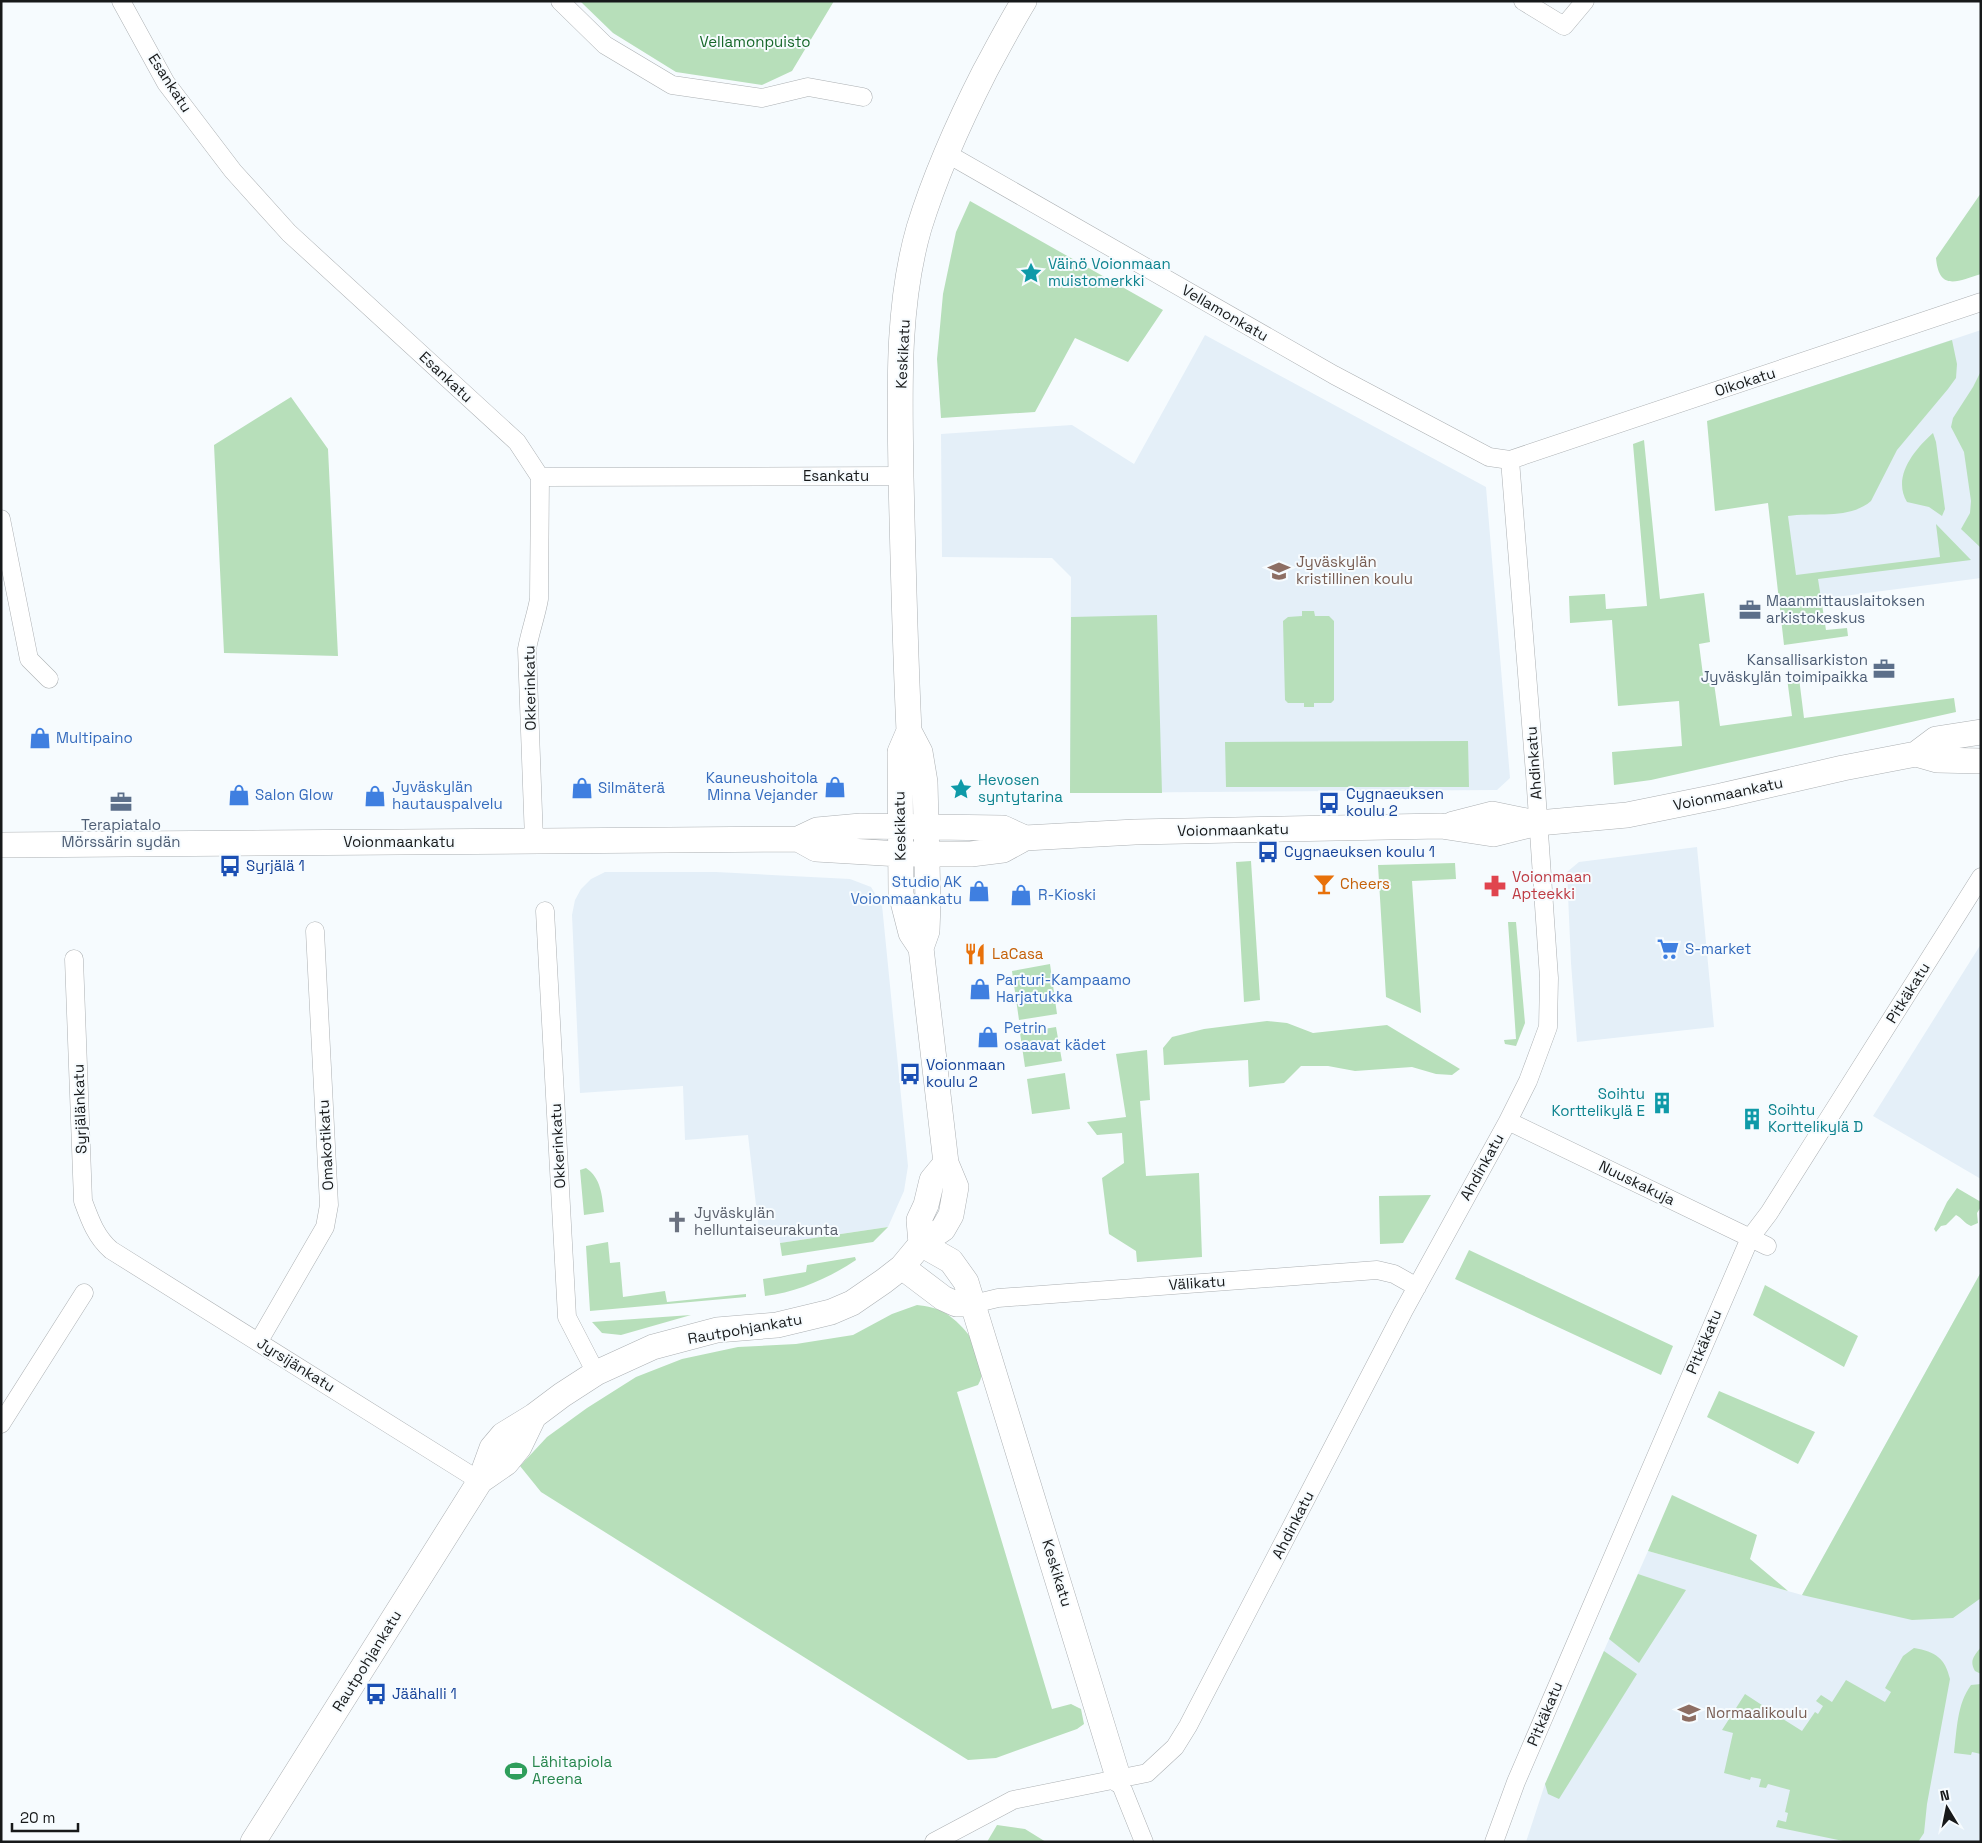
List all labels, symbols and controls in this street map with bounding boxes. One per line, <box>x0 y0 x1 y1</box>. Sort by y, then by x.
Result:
park label: Vellamonpuisto <box>699 32 811 51</box>
street label: Esankatu <box>144 50 196 116</box>
place label: Väinö Voionmaan muistomerkki <box>1048 254 1171 290</box>
place icon: Väinö Voionmaan muistomerkki <box>1018 260 1044 286</box>
street label: Vellamonkatu <box>1178 280 1272 345</box>
street label: Keskikatu <box>891 319 914 389</box>
street label: Esankatu <box>416 347 477 406</box>
street label: Oikokatu <box>1712 363 1778 400</box>
street label: Esankatu <box>803 466 869 485</box>
place label: Jyväskylän kristillinen koulu <box>1296 552 1413 588</box>
school or university icon: Jyväskylän kristillinen koulu <box>1266 558 1292 584</box>
place label: Maanmittauslaitoksen arkistokeskus <box>1766 591 1925 627</box>
office icon: Maanmittauslaitoksen arkistokeskus <box>1737 597 1763 623</box>
street label: Okkerinkatu <box>519 645 540 731</box>
place label: Kansallisarkiston Jyväskylän toimipaikka <box>1701 650 1868 686</box>
office icon: Kansallisarkiston Jyväskylän toimipaikka <box>1871 656 1897 682</box>
shop icon: Multipaino <box>27 725 53 751</box>
street label: Ahdinkatu <box>1521 726 1546 800</box>
place label: Multipaino <box>56 728 133 747</box>
place label: Kauneushoitola Minna Vejander <box>706 768 818 804</box>
place label: Hevosen syntytarina <box>978 770 1063 806</box>
street label: Voionmaankatu <box>1671 773 1784 814</box>
shop icon: Kauneushoitola Minna Vejander <box>822 774 848 800</box>
shop icon: Silmäterä <box>569 775 595 801</box>
place icon: Hevosen syntytarina <box>948 776 974 802</box>
place label: Jyväskylän hautauspalvelu <box>392 777 503 813</box>
place label: Silmäterä <box>598 778 666 797</box>
shop icon: Salon Glow <box>226 782 252 808</box>
shop icon: Jyväskylän hautauspalvelu <box>362 783 388 809</box>
place label: Cygnaeuksen koulu 2 <box>1346 784 1444 820</box>
place label: Salon Glow <box>255 785 334 804</box>
office icon: Terapiatalo Mörssärin sydän <box>108 789 134 815</box>
bus stop icon: Cygnaeuksen koulu 2 <box>1316 790 1342 816</box>
street label: Keskikatu <box>889 791 910 861</box>
place label: Terapiatalo Mörssärin sydän <box>61 815 181 851</box>
street label: Voionmaankatu <box>1177 819 1289 840</box>
street label: Voionmaankatu <box>343 832 455 851</box>
bus stop icon: Cygnaeuksen koulu 1 <box>1255 839 1281 865</box>
place label: Cygnaeuksen koulu 1 <box>1284 842 1435 861</box>
bus stop icon: Syrjälä 1 <box>217 853 243 879</box>
place label: Syrjälä 1 <box>246 856 305 875</box>
place label: Voionmaan Apteekki <box>1512 867 1591 903</box>
bar icon: Cheers <box>1311 871 1337 897</box>
place label: Studio AK Voionmaankatu <box>850 872 962 908</box>
pharmacy icon: Voionmaan Apteekki <box>1482 873 1508 899</box>
place label: Cheers <box>1340 874 1390 893</box>
shop icon: Studio AK Voionmaankatu <box>966 878 992 904</box>
shop icon: R-Kioski <box>1008 882 1034 908</box>
place label: R-Kioski <box>1038 885 1096 904</box>
supermarket icon: S-market <box>1655 936 1681 962</box>
place label: S-market <box>1685 939 1751 958</box>
restaurant icon: LaCasa <box>962 941 988 967</box>
place label: LaCasa <box>992 944 1044 963</box>
street label: Pitkäkatu <box>1881 959 1934 1027</box>
place label: Parturi-Kampaamo Harjatukka <box>996 970 1131 1006</box>
shop icon: Parturi-Kampaamo Harjatukka <box>967 976 993 1002</box>
place label: Petrin osaavat kädet <box>1004 1018 1106 1054</box>
shop icon: Petrin osaavat kädet <box>975 1024 1001 1050</box>
place label: Voionmaan koulu 2 <box>926 1055 1005 1091</box>
bus stop icon: Voionmaan koulu 2 <box>897 1061 923 1087</box>
street label: Syrjälänkatu <box>68 1064 91 1154</box>
place label: Soihtu Korttelikylä E <box>1551 1084 1645 1120</box>
building icon: Soihtu Korttelikylä E <box>1649 1090 1675 1116</box>
street label: Omakotikatu <box>314 1099 337 1191</box>
place label: Soihtu Korttelikylä D <box>1768 1100 1863 1136</box>
street label: Okkerinkatu <box>546 1103 569 1189</box>
building icon: Soihtu Korttelikylä D <box>1739 1106 1765 1132</box>
street label: Ahdinkatu <box>1455 1130 1508 1203</box>
street label: Nuuskakuja <box>1596 1156 1679 1209</box>
place label: Jyväskylän helluntaiseurakunta <box>694 1203 839 1239</box>
church icon: Jyväskylän helluntaiseurakunta <box>664 1209 690 1235</box>
street label: Välikatu <box>1168 1271 1226 1294</box>
street label: Pitkäkatu <box>1681 1307 1726 1377</box>
street label: Rautpohjankatu <box>686 1309 804 1348</box>
street label: Jyrsijänkatu <box>254 1333 339 1396</box>
street label: Ahdinkatu <box>1267 1488 1318 1562</box>
street label: Keskikatu <box>1038 1537 1077 1609</box>
street label: Rautpohjankatu <box>328 1607 405 1715</box>
street label: Pitkäkatu <box>1522 1679 1567 1749</box>
bus stop icon: Jäähalli 1 <box>363 1681 389 1707</box>
place label: Jäähalli 1 <box>392 1684 457 1703</box>
school or university icon: Normaalikoulu <box>1676 1700 1702 1726</box>
place label: Normaalikoulu <box>1706 1703 1807 1722</box>
place label: Lähitapiola Areena <box>532 1752 612 1788</box>
sports icon: Lähitapiola Areena <box>503 1758 529 1784</box>
north arrow <box>1922 1783 1972 1833</box>
text: N <box>1939 1786 1951 1805</box>
scale bar <box>12 1800 79 1832</box>
text: 20 m <box>20 1808 55 1827</box>

